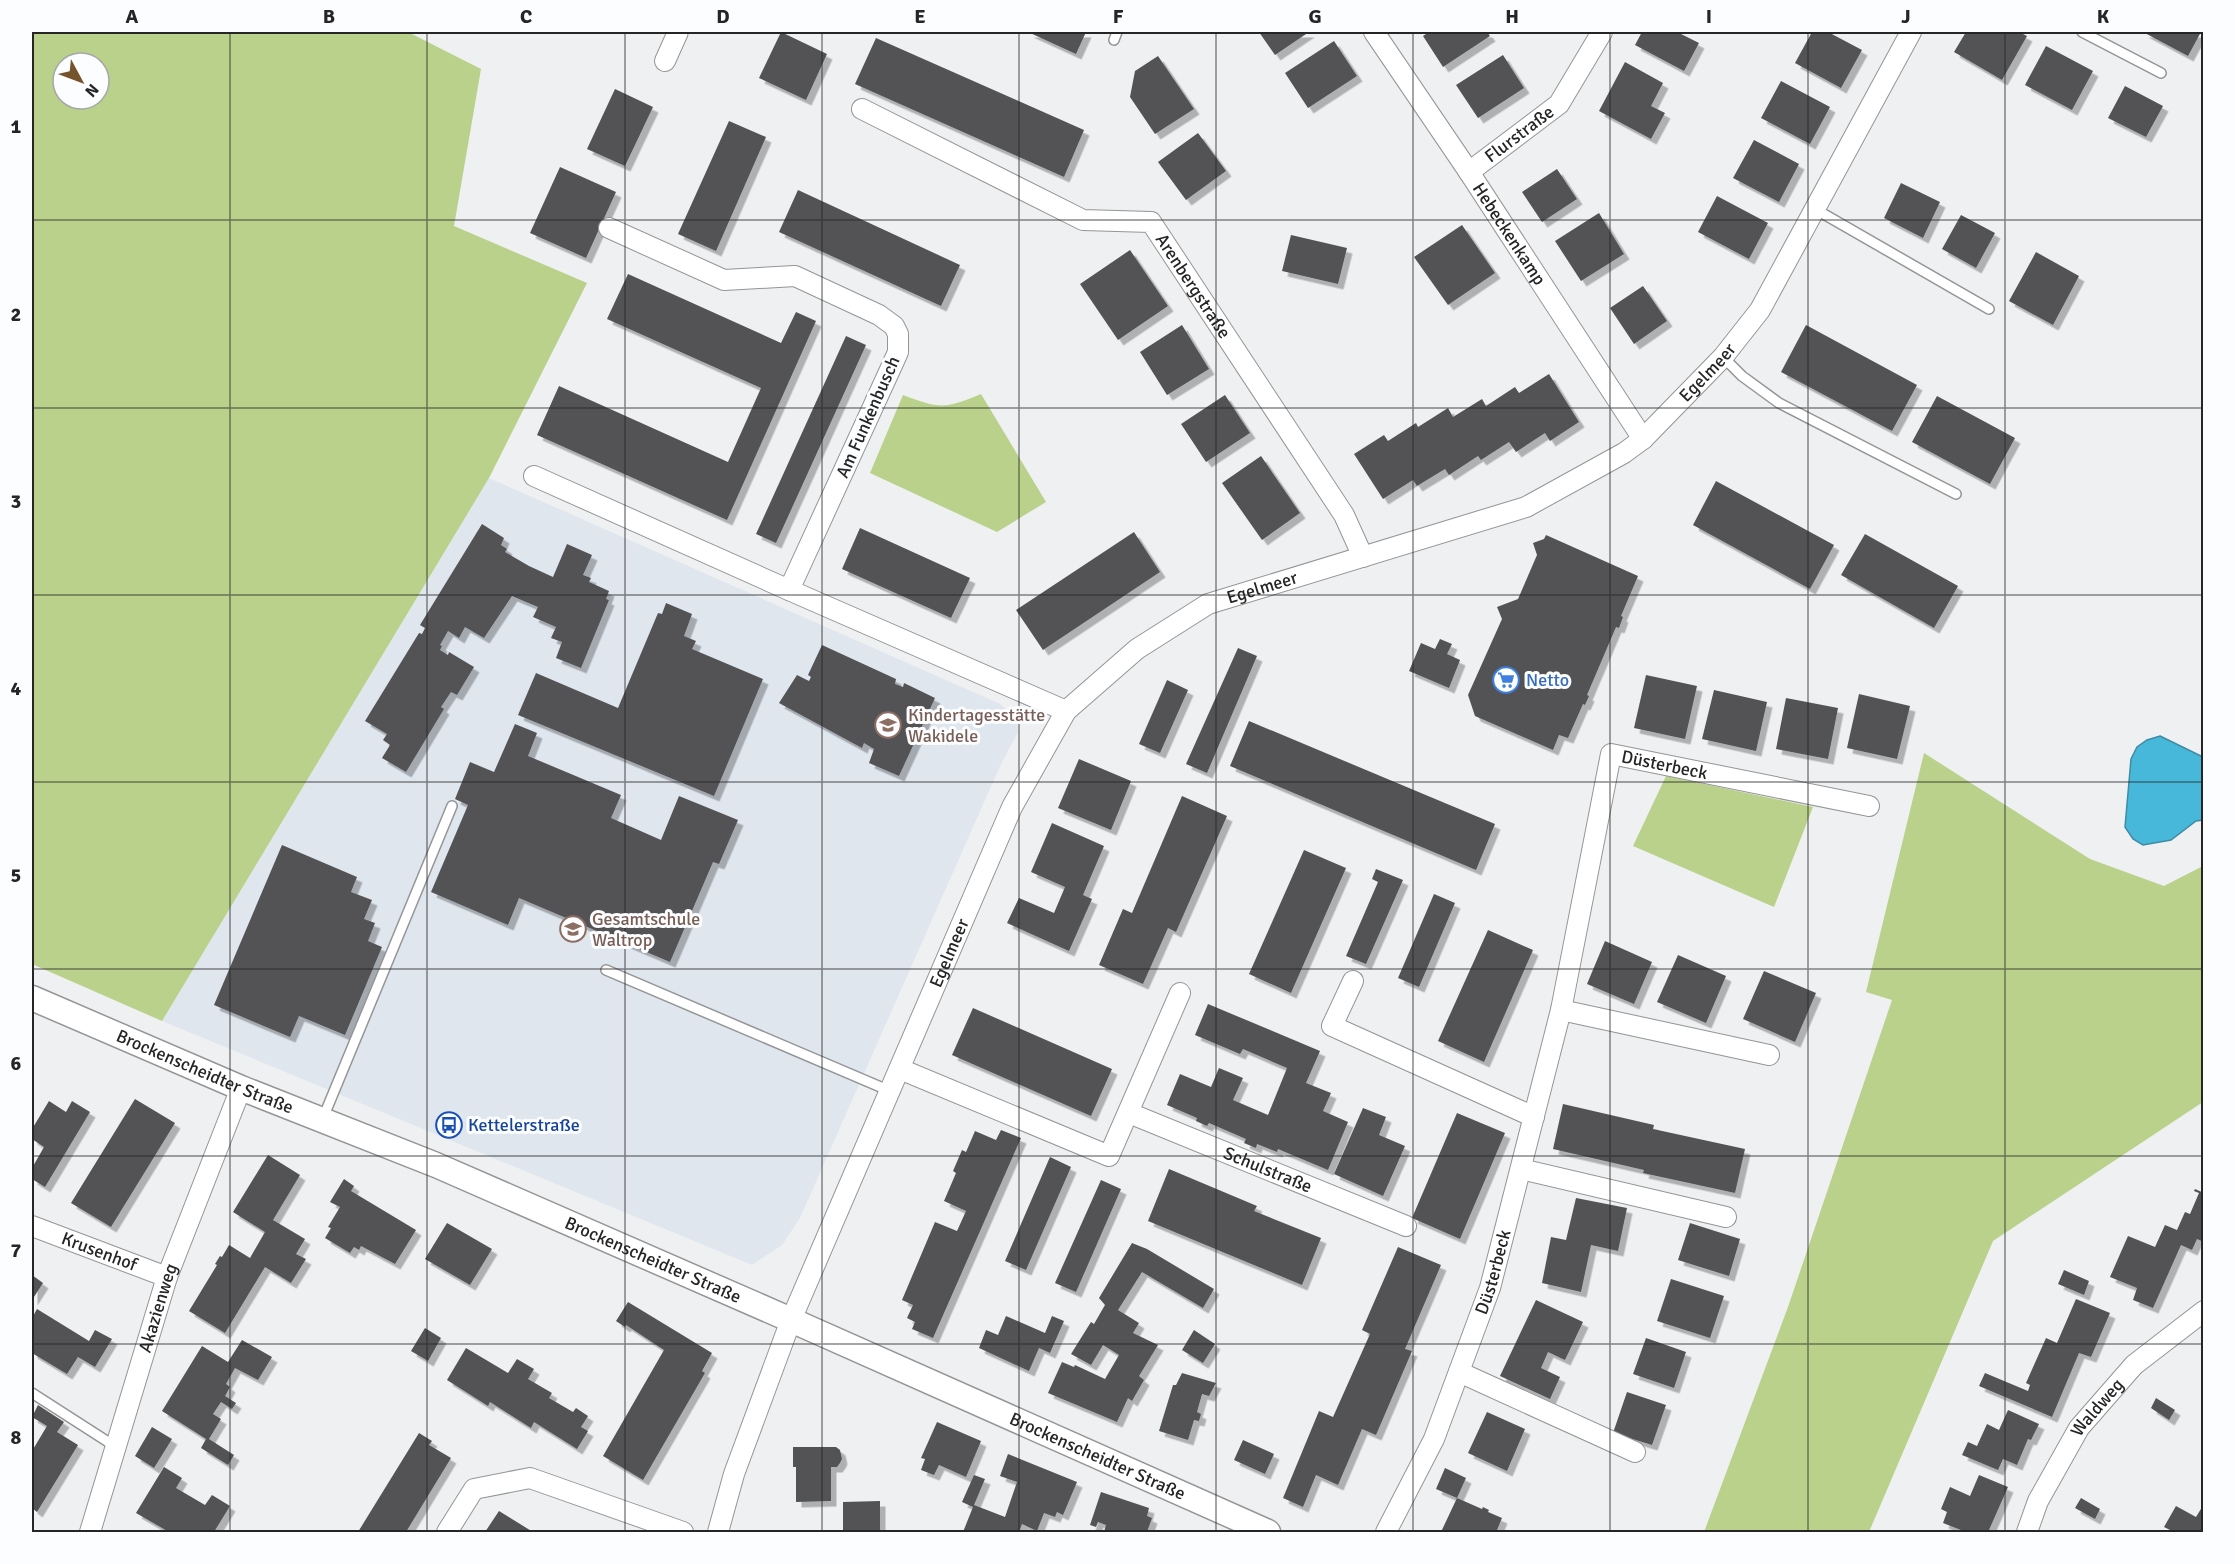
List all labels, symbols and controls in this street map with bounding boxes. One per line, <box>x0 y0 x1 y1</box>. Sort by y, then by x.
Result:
text: A <box>126 4 139 29</box>
text: B <box>323 4 335 29</box>
text: C <box>520 4 532 29</box>
text: D <box>716 4 730 29</box>
text: E <box>914 4 926 29</box>
text: F <box>1113 4 1124 29</box>
text: G <box>1308 4 1322 29</box>
text: H <box>1505 4 1519 29</box>
text: I <box>1706 4 1712 29</box>
text: J <box>1901 4 1911 29</box>
text: K <box>2097 4 2110 29</box>
north arrow <box>51 51 111 111</box>
text: N <box>80 79 103 101</box>
street label: Flurstraße <box>1480 101 1558 167</box>
text: 1 <box>11 114 22 139</box>
street label: Hebeckenkamp <box>1468 178 1551 289</box>
street label: Arenbergstraße <box>1151 230 1236 343</box>
text: 2 <box>11 302 21 327</box>
street label: Egelmeer <box>1674 339 1741 406</box>
street label: Am Funkenbusch <box>831 353 905 481</box>
text: 3 <box>11 489 21 514</box>
street label: Egelmeer <box>1224 566 1301 609</box>
supermarket icon: Netto <box>1491 665 1521 695</box>
place label: Netto <box>1526 669 1569 691</box>
text: 4 <box>11 676 22 701</box>
place label: Kindertagesstätte Wakidele <box>908 704 1045 747</box>
school or university icon: Kindertagesstätte Wakidele <box>873 710 903 740</box>
street label: Düsterbeck <box>1620 745 1709 784</box>
text: 5 <box>11 863 21 888</box>
place label: Gesamtschule Waltrop <box>592 908 700 951</box>
school or university icon: Gesamtschule Waltrop <box>558 914 588 944</box>
street label: Egelmeer <box>925 915 974 991</box>
street label: Brockenscheidter Straße <box>113 1025 297 1119</box>
text: 6 <box>11 1051 22 1076</box>
bus stop icon: Kettelerstraße <box>434 1110 464 1140</box>
place label: Kettelerstraße <box>468 1114 580 1136</box>
street label: Schulstraße <box>1220 1142 1315 1198</box>
street label: Brockenscheidter Straße <box>562 1212 744 1308</box>
street label: Krusenhof <box>58 1227 141 1276</box>
street label: Düsterbeck <box>1470 1227 1515 1317</box>
text: 7 <box>11 1238 22 1263</box>
street label: Akazienweg <box>134 1260 182 1355</box>
street label: Waldweg <box>2066 1374 2128 1440</box>
street label: Brockenscheidter Straße <box>1006 1408 1189 1505</box>
text: 8 <box>11 1425 22 1450</box>

